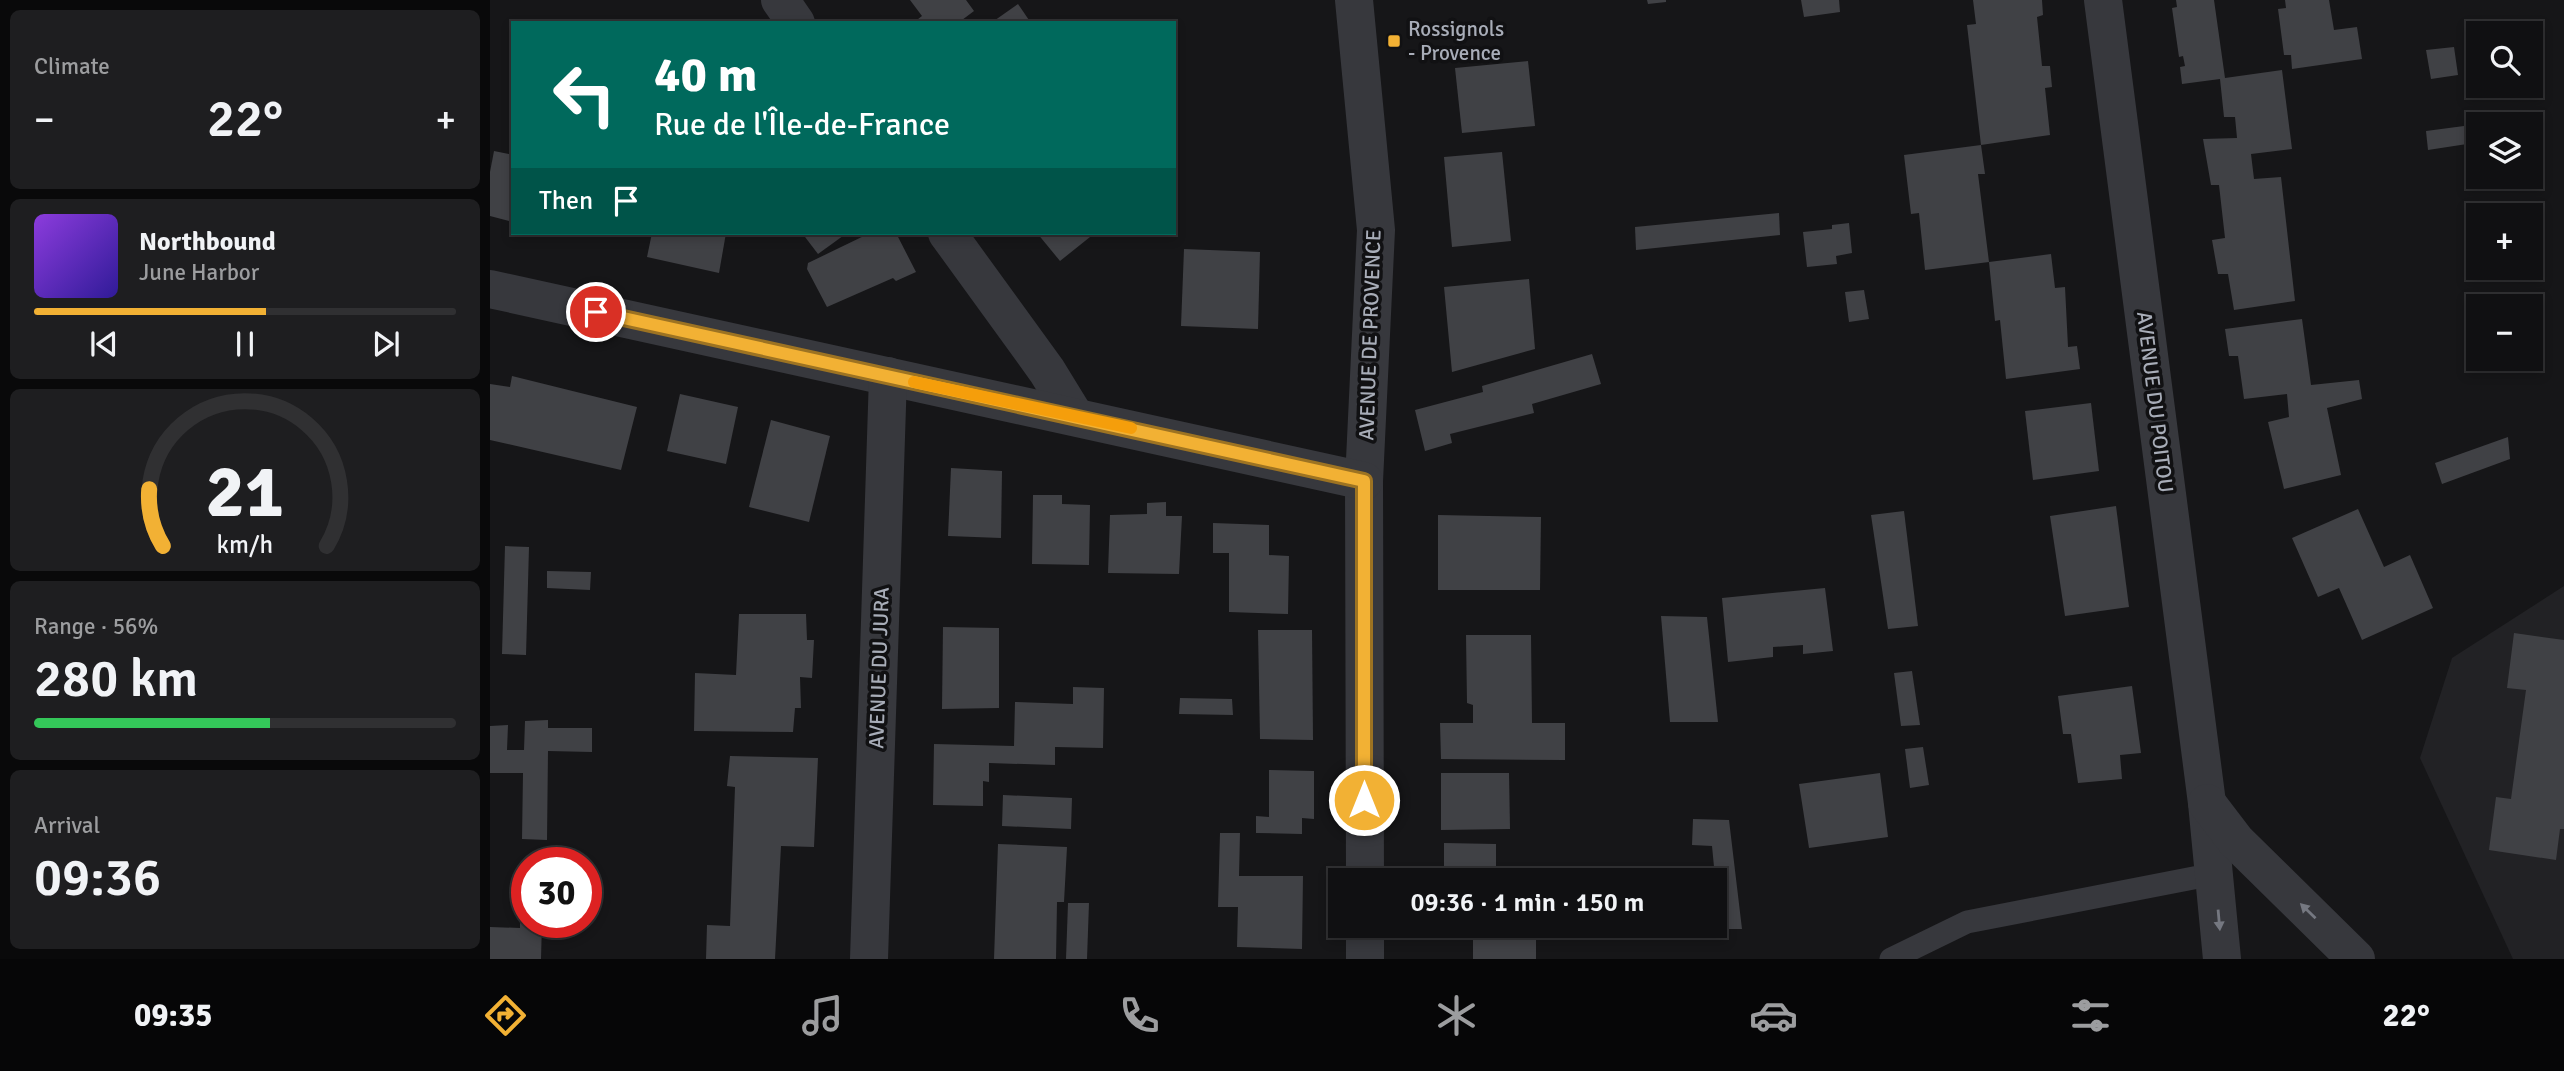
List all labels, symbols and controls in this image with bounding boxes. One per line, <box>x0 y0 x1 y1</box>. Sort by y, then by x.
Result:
place label: Rossignols - Provence <box>1408 16 1504 66</box>
map controls <box>2466 21 2543 371</box>
button: search <box>2466 21 2543 98</box>
marker: Rossignols - Provence <box>1386 33 1402 49</box>
text: 40 m <box>654 45 757 105</box>
icon: left <box>539 49 630 140</box>
text: Climate <box>34 52 110 81</box>
text: 22° <box>207 87 283 151</box>
text: − <box>34 96 55 143</box>
text: + <box>435 96 456 143</box>
text: Rue de l'Île-de-France <box>654 105 950 144</box>
button: layers <box>2466 112 2543 189</box>
icon: arrive <box>607 182 645 220</box>
text: Then <box>539 185 593 217</box>
button: + <box>2466 203 2543 280</box>
text: Northbound <box>139 226 276 258</box>
street label: AVENUE DE PROVENCE <box>1353 229 1387 441</box>
text: June Harbor <box>139 258 259 287</box>
pin <box>566 282 626 342</box>
icon: arrive <box>577 293 615 331</box>
button: − <box>2466 294 2543 371</box>
street label: AVENUE DU POITOU <box>2131 310 2179 494</box>
icon: previous <box>85 325 123 363</box>
icon: pause <box>226 325 264 363</box>
icon: next <box>367 325 405 363</box>
text: 21 <box>206 448 284 537</box>
text: km/h <box>217 528 273 559</box>
street label: AVENUE DU JURA <box>863 587 895 749</box>
text: Range · 56% <box>34 612 158 641</box>
text: 280 km <box>34 647 198 711</box>
position arrow <box>1327 763 1401 837</box>
text: Arrival <box>34 811 100 840</box>
text: 09:36 <box>34 846 161 910</box>
speed limit sign: 30 <box>511 847 602 938</box>
text: 09:36 · 1 min · 150 m <box>1411 887 1644 919</box>
one-way arrow <box>2300 903 2317 919</box>
one-way arrow <box>2213 909 2224 931</box>
icon: directions <box>481 991 530 1040</box>
icon: music <box>798 991 847 1040</box>
icon: phone <box>1115 991 1164 1040</box>
icon: climate <box>1432 991 1481 1040</box>
icon: car <box>1749 991 1798 1040</box>
icon: filters <box>2066 991 2115 1040</box>
text: 09:35 <box>134 996 213 1035</box>
text: 22° <box>2383 996 2430 1035</box>

